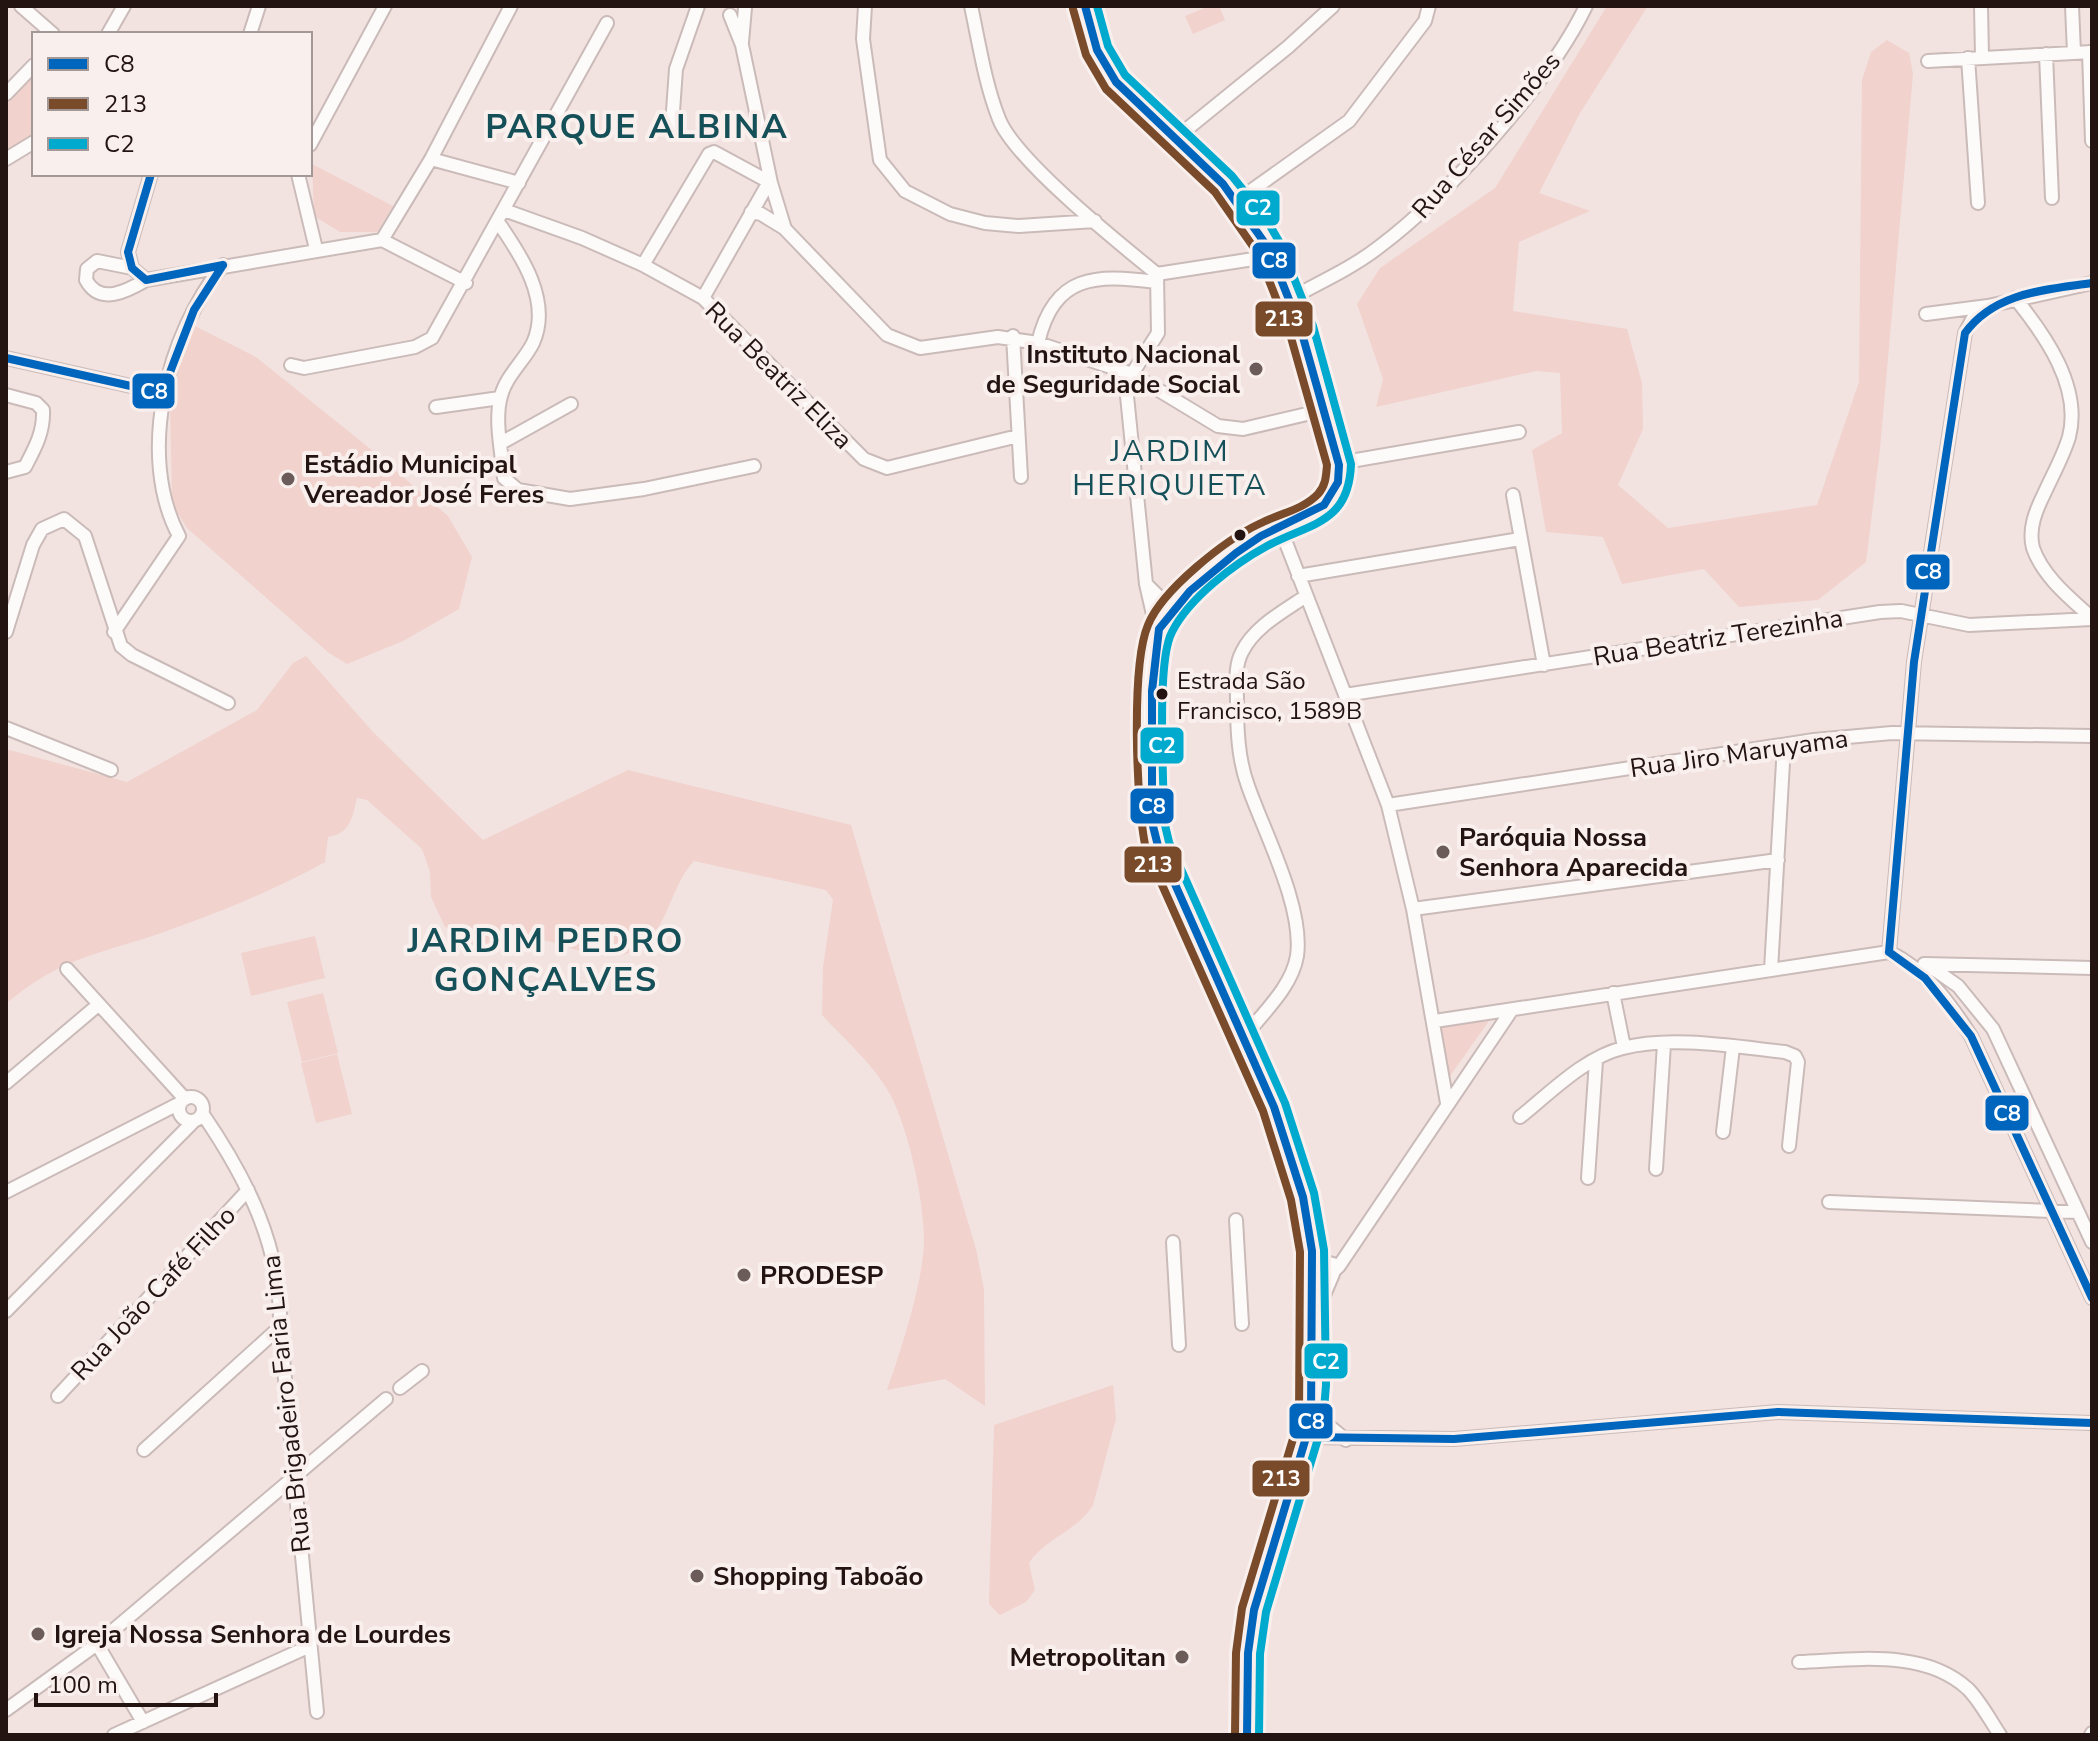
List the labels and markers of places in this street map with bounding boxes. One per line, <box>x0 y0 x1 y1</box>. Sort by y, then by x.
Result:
place label: Instituto Nacional de Seguridade Social <box>986 337 1241 402</box>
marker: Instituto Nacional de Seguridade Social <box>1247 360 1265 378</box>
place label: Estádio Municipal Vereador José Feres <box>303 447 544 512</box>
marker: Estádio Municipal Vereador José Feres <box>279 470 297 488</box>
unlabelled marker <box>1232 527 1248 543</box>
place label: Estrada São Francisco, 1589B <box>1177 665 1362 727</box>
marker: Estrada São Francisco, 1589B <box>1154 686 1170 702</box>
place label: Paróquia Nossa Senhora Aparecida <box>1459 820 1688 885</box>
marker: Paróquia Nossa Senhora Aparecida <box>1434 843 1452 861</box>
place label: PRODESP <box>760 1258 884 1293</box>
marker: PRODESP <box>735 1266 753 1284</box>
place label: Shopping Taboão <box>713 1559 923 1594</box>
marker: Shopping Taboão <box>688 1567 706 1585</box>
place label: Igreja Nossa Senhora de Lourdes <box>54 1617 451 1652</box>
marker: Igreja Nossa Senhora de Lourdes <box>29 1625 47 1643</box>
place label: Metropolitan <box>1010 1640 1166 1675</box>
marker: Metropolitan <box>1173 1648 1191 1666</box>

